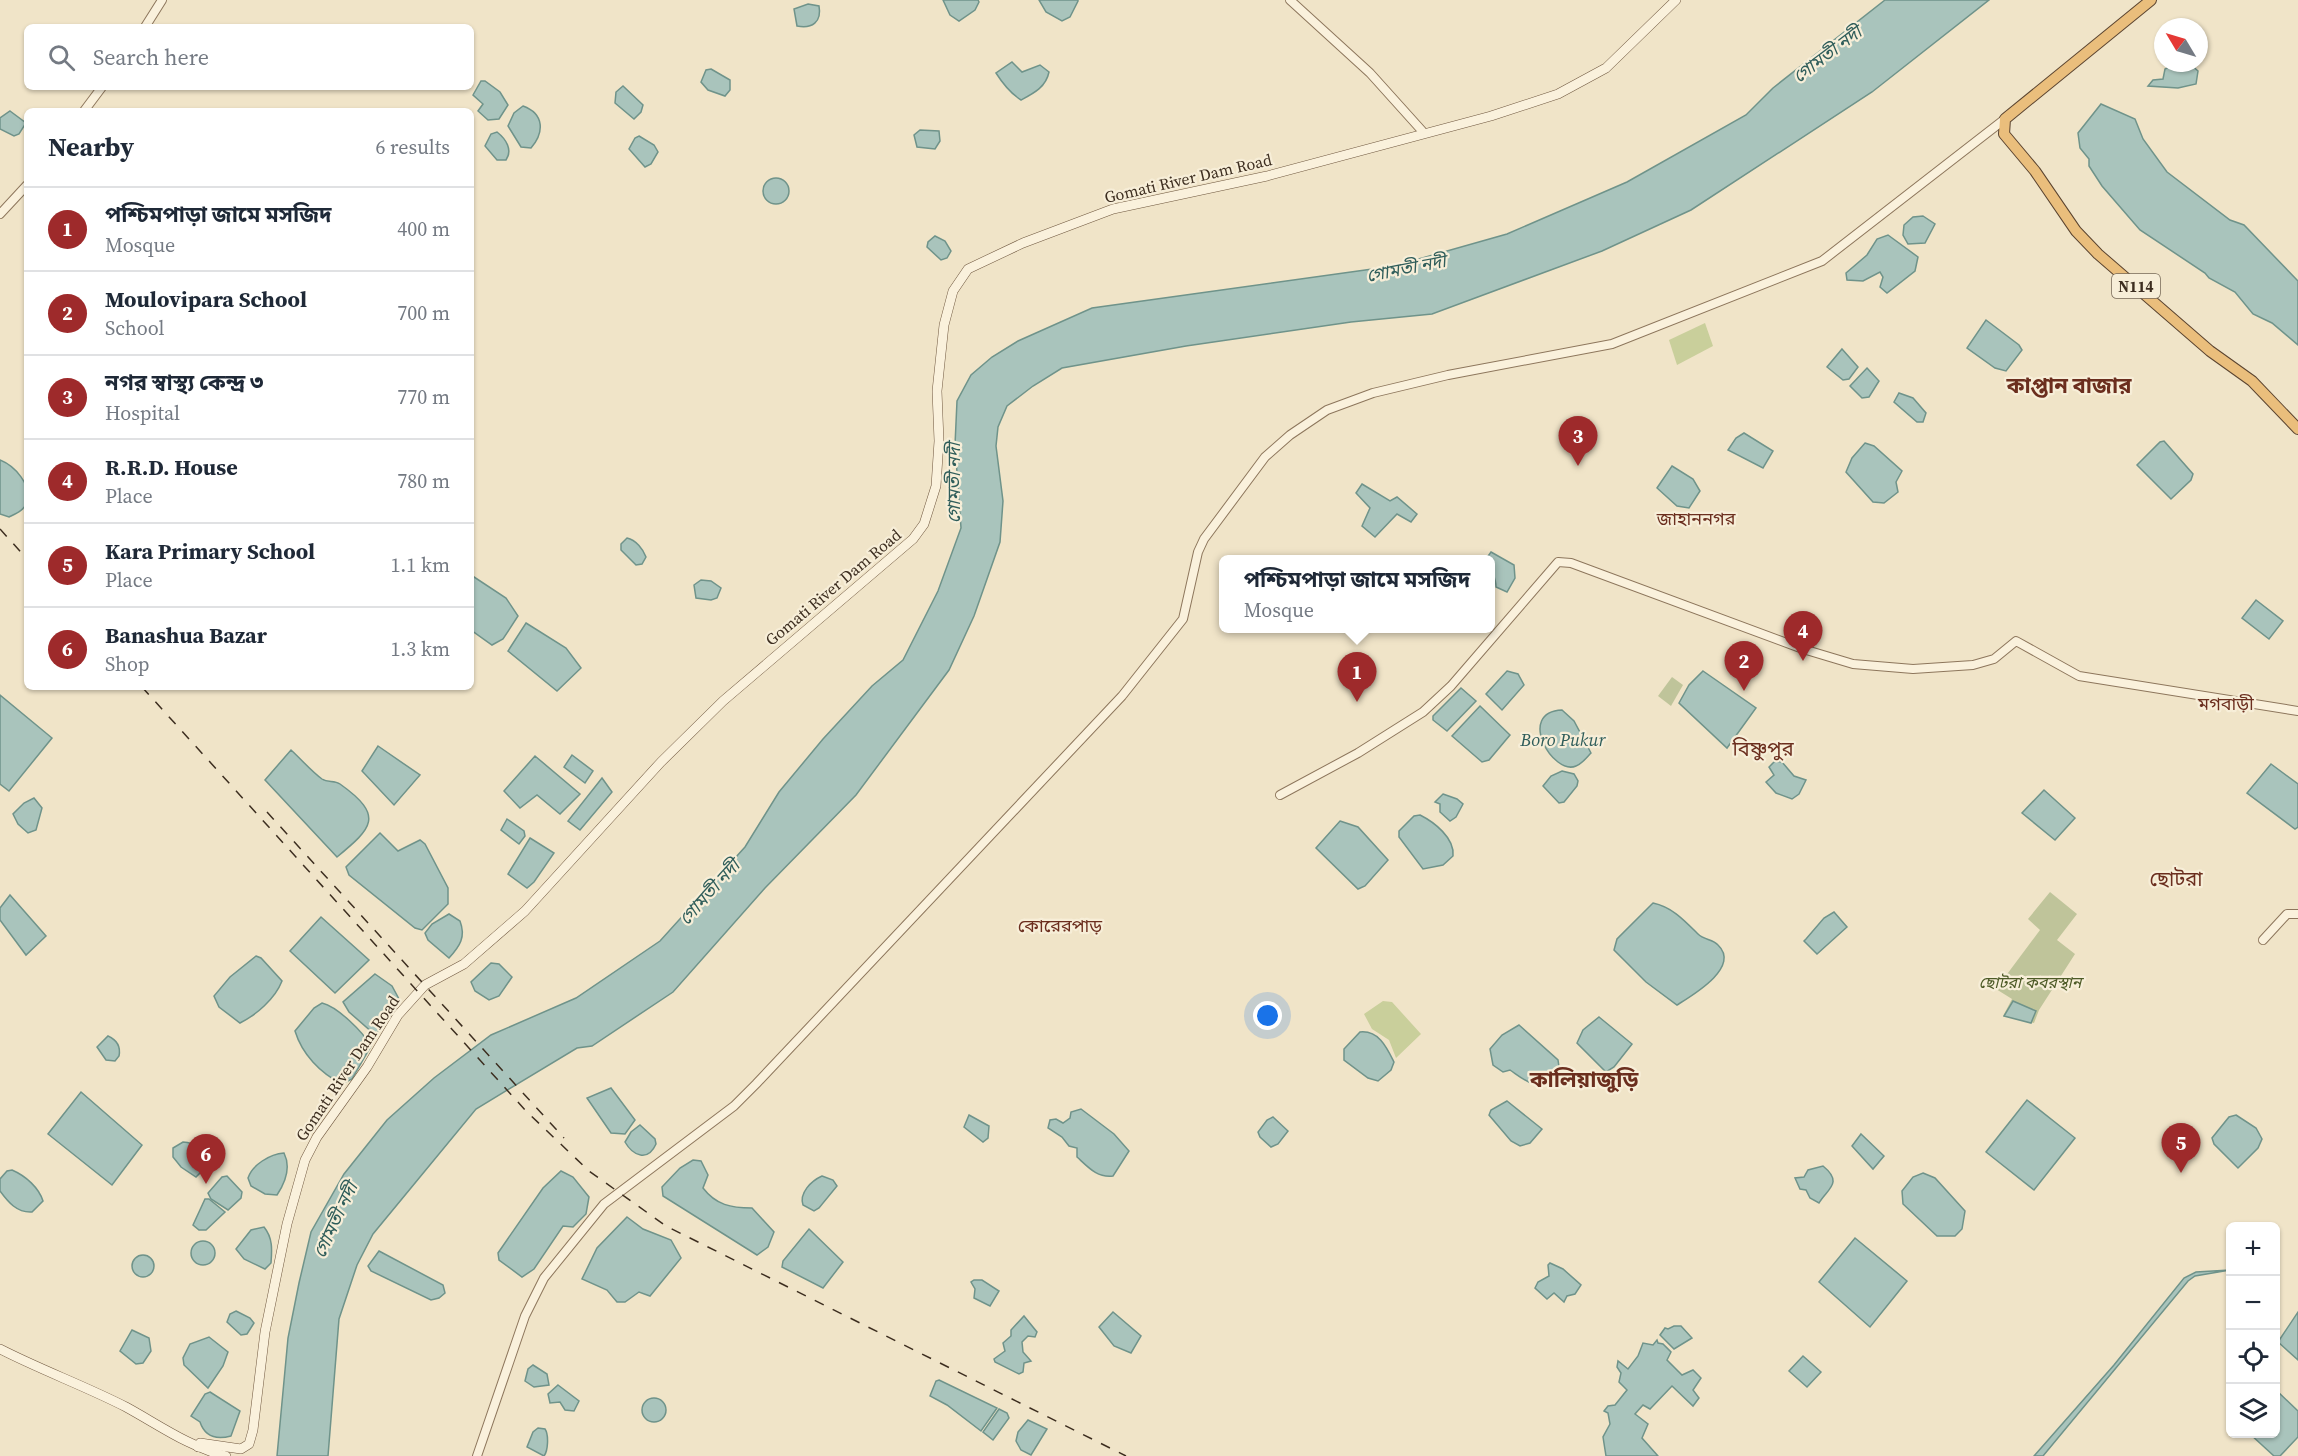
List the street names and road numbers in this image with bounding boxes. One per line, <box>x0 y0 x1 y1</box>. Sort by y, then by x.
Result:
street label: Gomati River Dam Road <box>1102 148 1274 208</box>
road number: N114 <box>2112 274 2160 298</box>
street label: Gomati River Dam Road <box>760 524 906 650</box>
street label: Gomati River Dam Road <box>290 991 404 1145</box>

